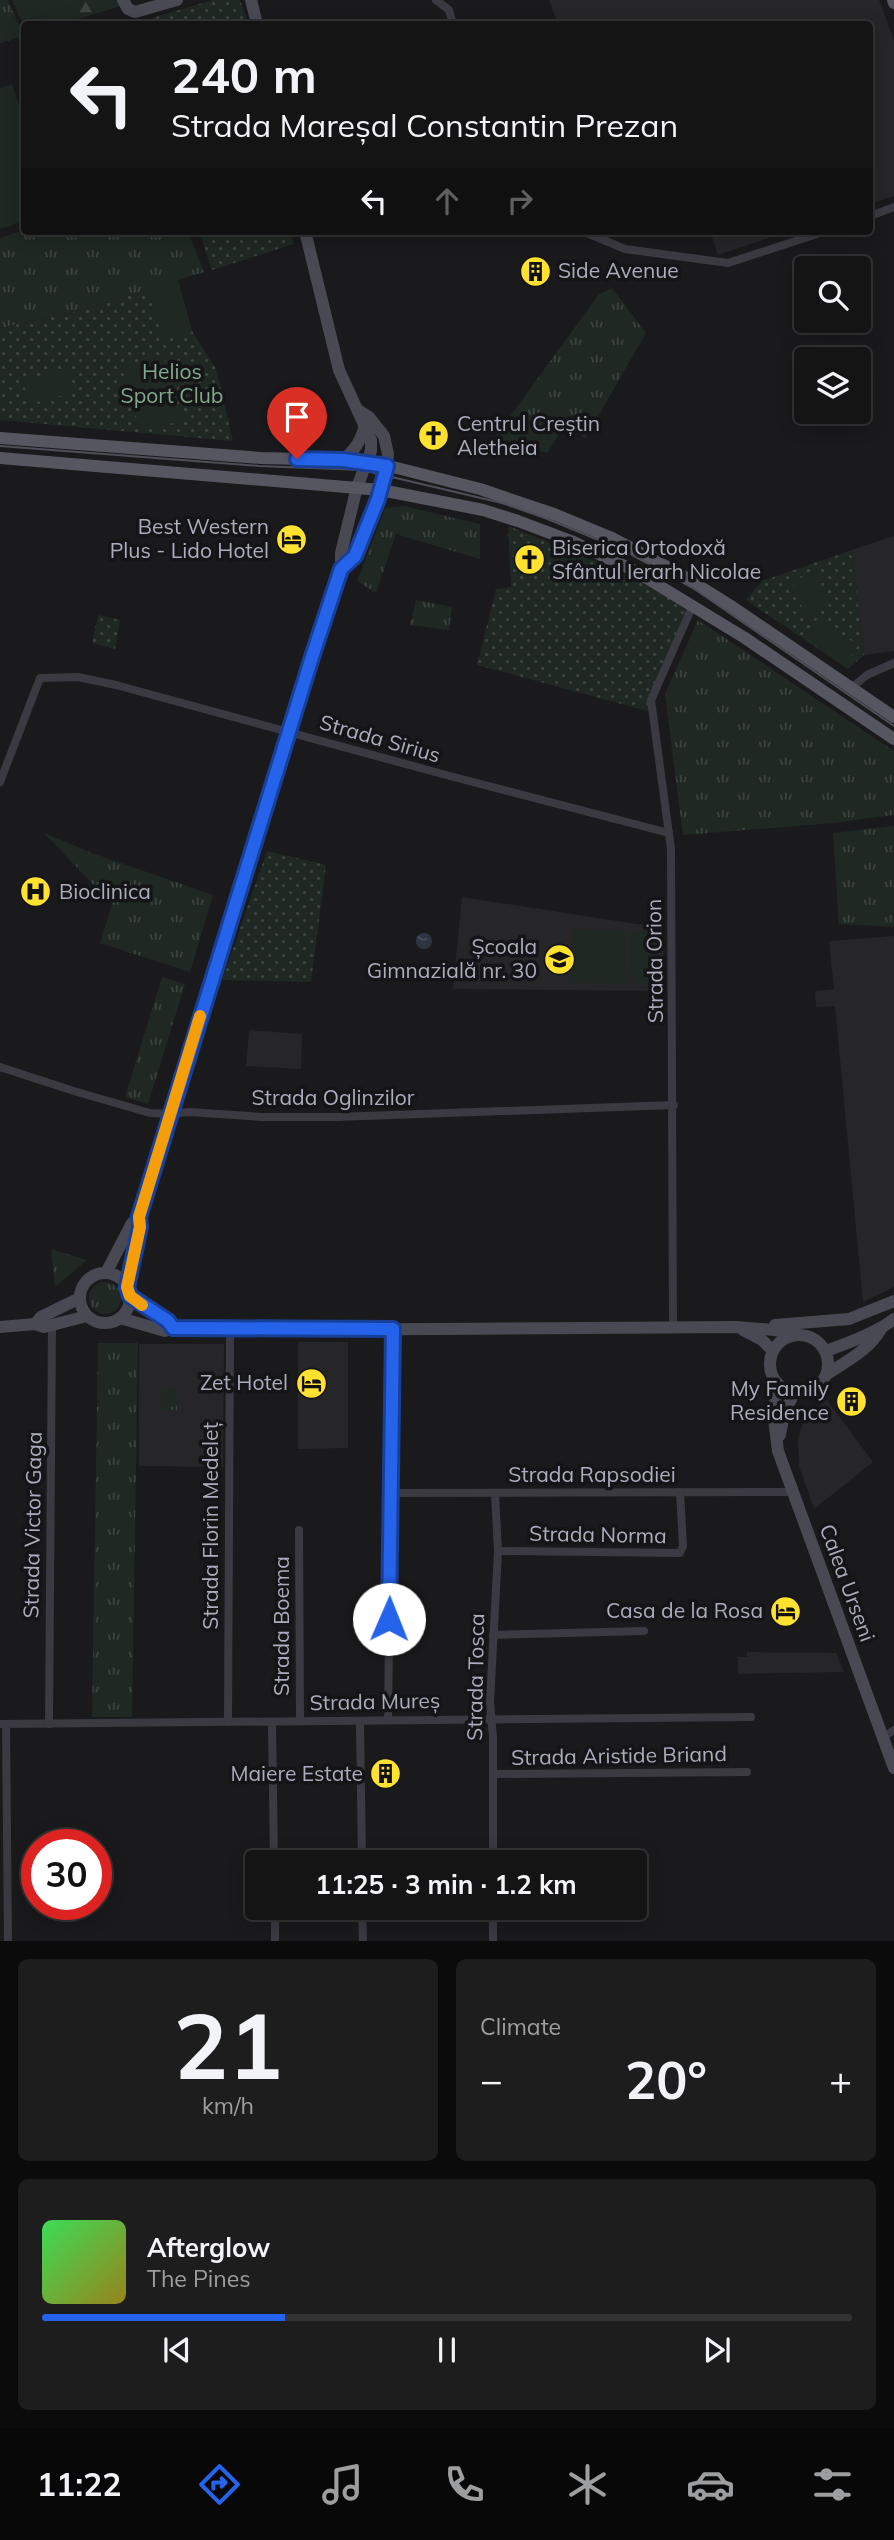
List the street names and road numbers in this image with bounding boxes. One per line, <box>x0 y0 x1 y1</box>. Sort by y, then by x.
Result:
street label: Strada Sirius <box>317 708 444 768</box>
street label: Strada Orion <box>640 899 668 1023</box>
street label: Strada Oglinzilor <box>252 1084 415 1110</box>
street label: Strada Florin Medeleț <box>197 1422 224 1630</box>
street label: Strada Victor Gaga <box>17 1431 47 1619</box>
street label: Strada Rapsodiei <box>508 1461 676 1487</box>
street label: Strada Norma <box>529 1520 667 1548</box>
street label: Calea Urseni <box>815 1520 881 1645</box>
street label: Strada Boema <box>268 1556 294 1696</box>
street label: Strada Tosca <box>461 1613 489 1741</box>
street label: Strada Mureș <box>309 1687 441 1716</box>
street label: Strada Aristide Briand <box>511 1740 727 1770</box>

